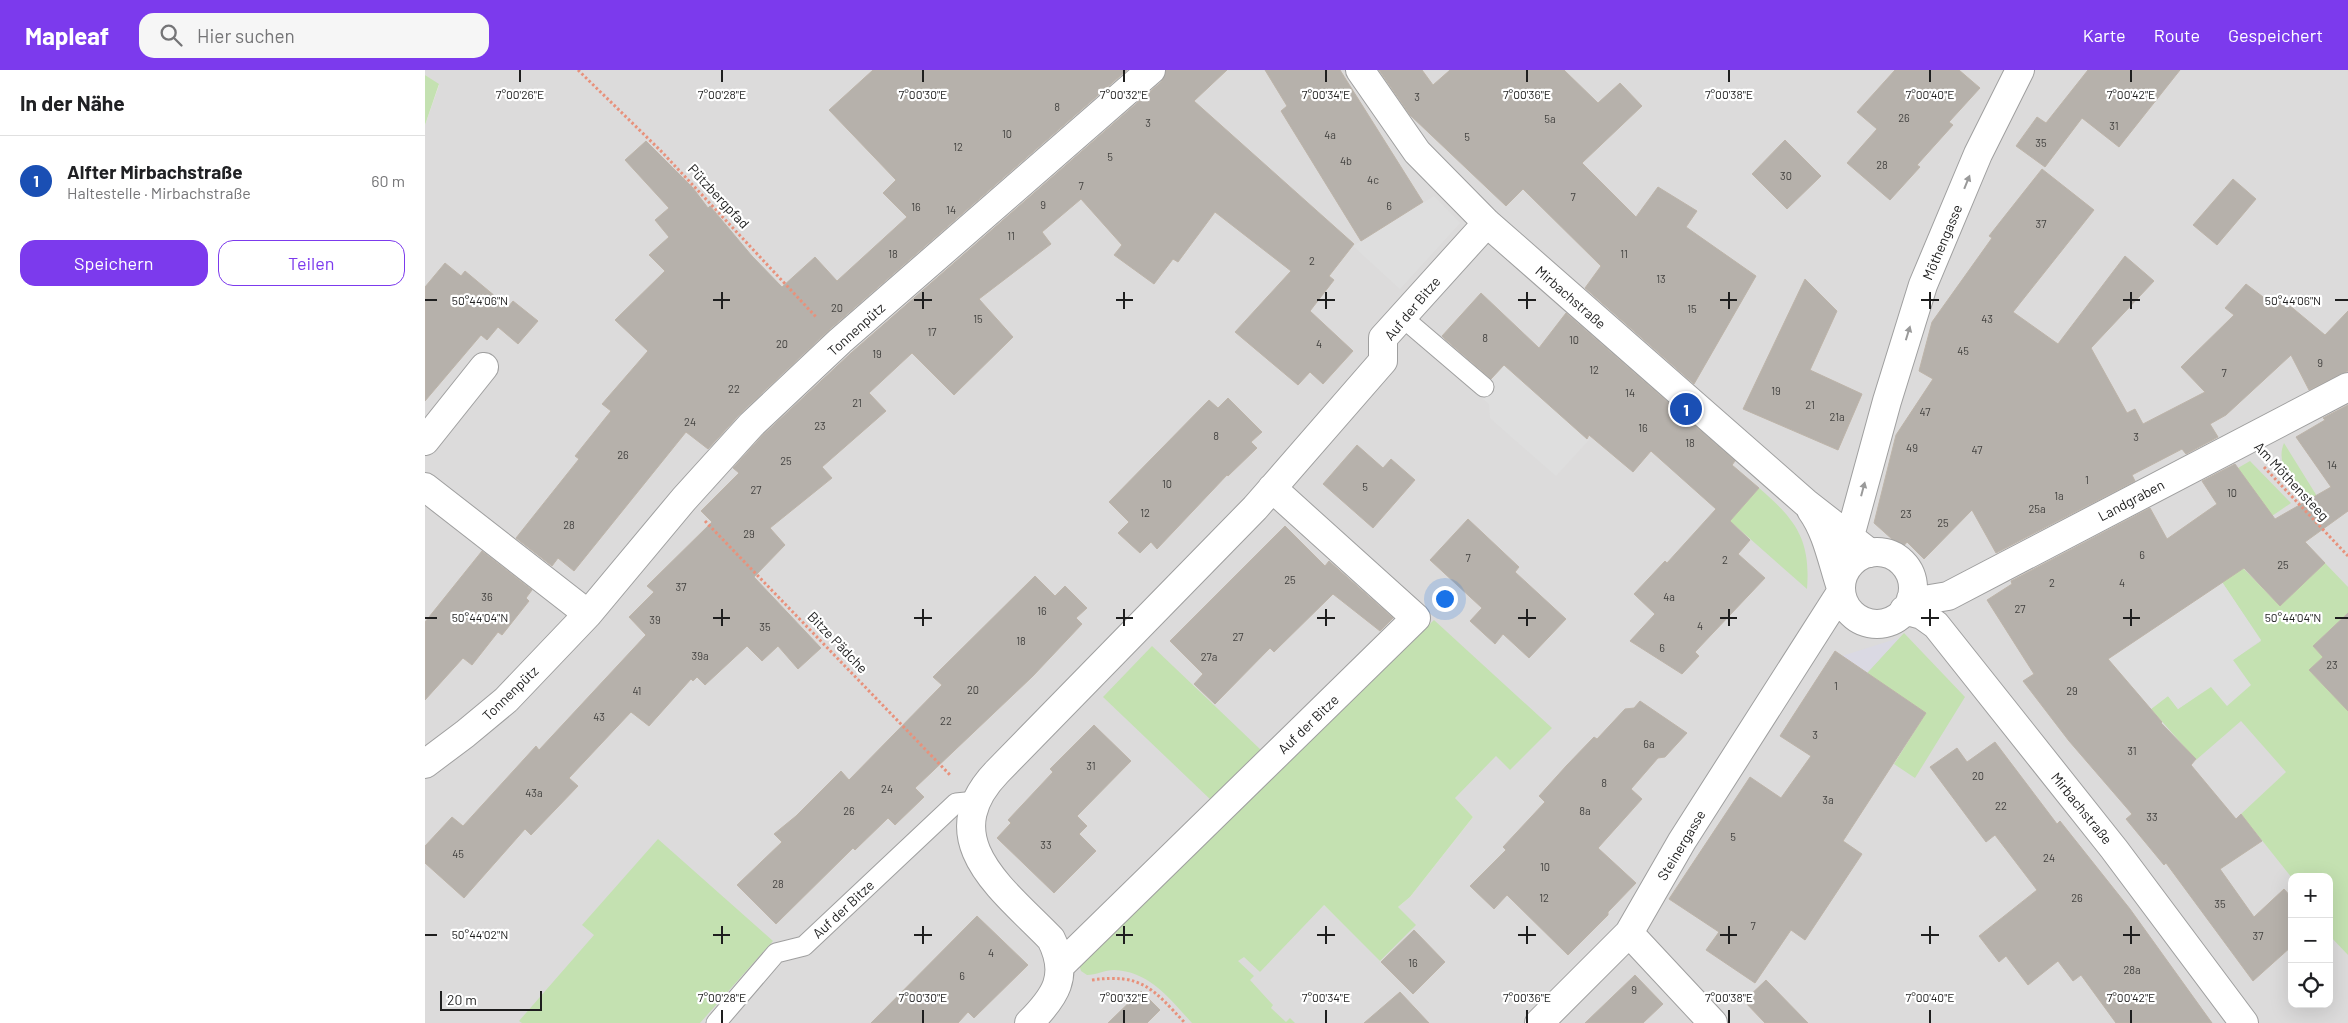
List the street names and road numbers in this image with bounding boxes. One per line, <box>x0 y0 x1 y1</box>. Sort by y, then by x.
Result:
street label: Pützbergpfad <box>685 160 753 232</box>
street label: Möthengasse <box>1918 202 1966 282</box>
street label: Mirbachstraße <box>1532 262 1610 332</box>
street label: Auf der Bitze <box>1380 273 1444 343</box>
street label: Tonnenpütz <box>824 299 888 359</box>
street label: Am Möthensteeg <box>2251 438 2333 524</box>
street label: Landgraben <box>2095 475 2167 525</box>
street label: Bitze Pädche <box>804 608 872 676</box>
street label: Tonnenpütz <box>478 662 542 724</box>
street label: Auf der Bitze <box>1274 691 1342 757</box>
street label: Mirbachstraße <box>2048 769 2116 847</box>
street label: Steinergasse <box>1653 807 1709 883</box>
street label: Auf der Bitze <box>809 876 877 942</box>

